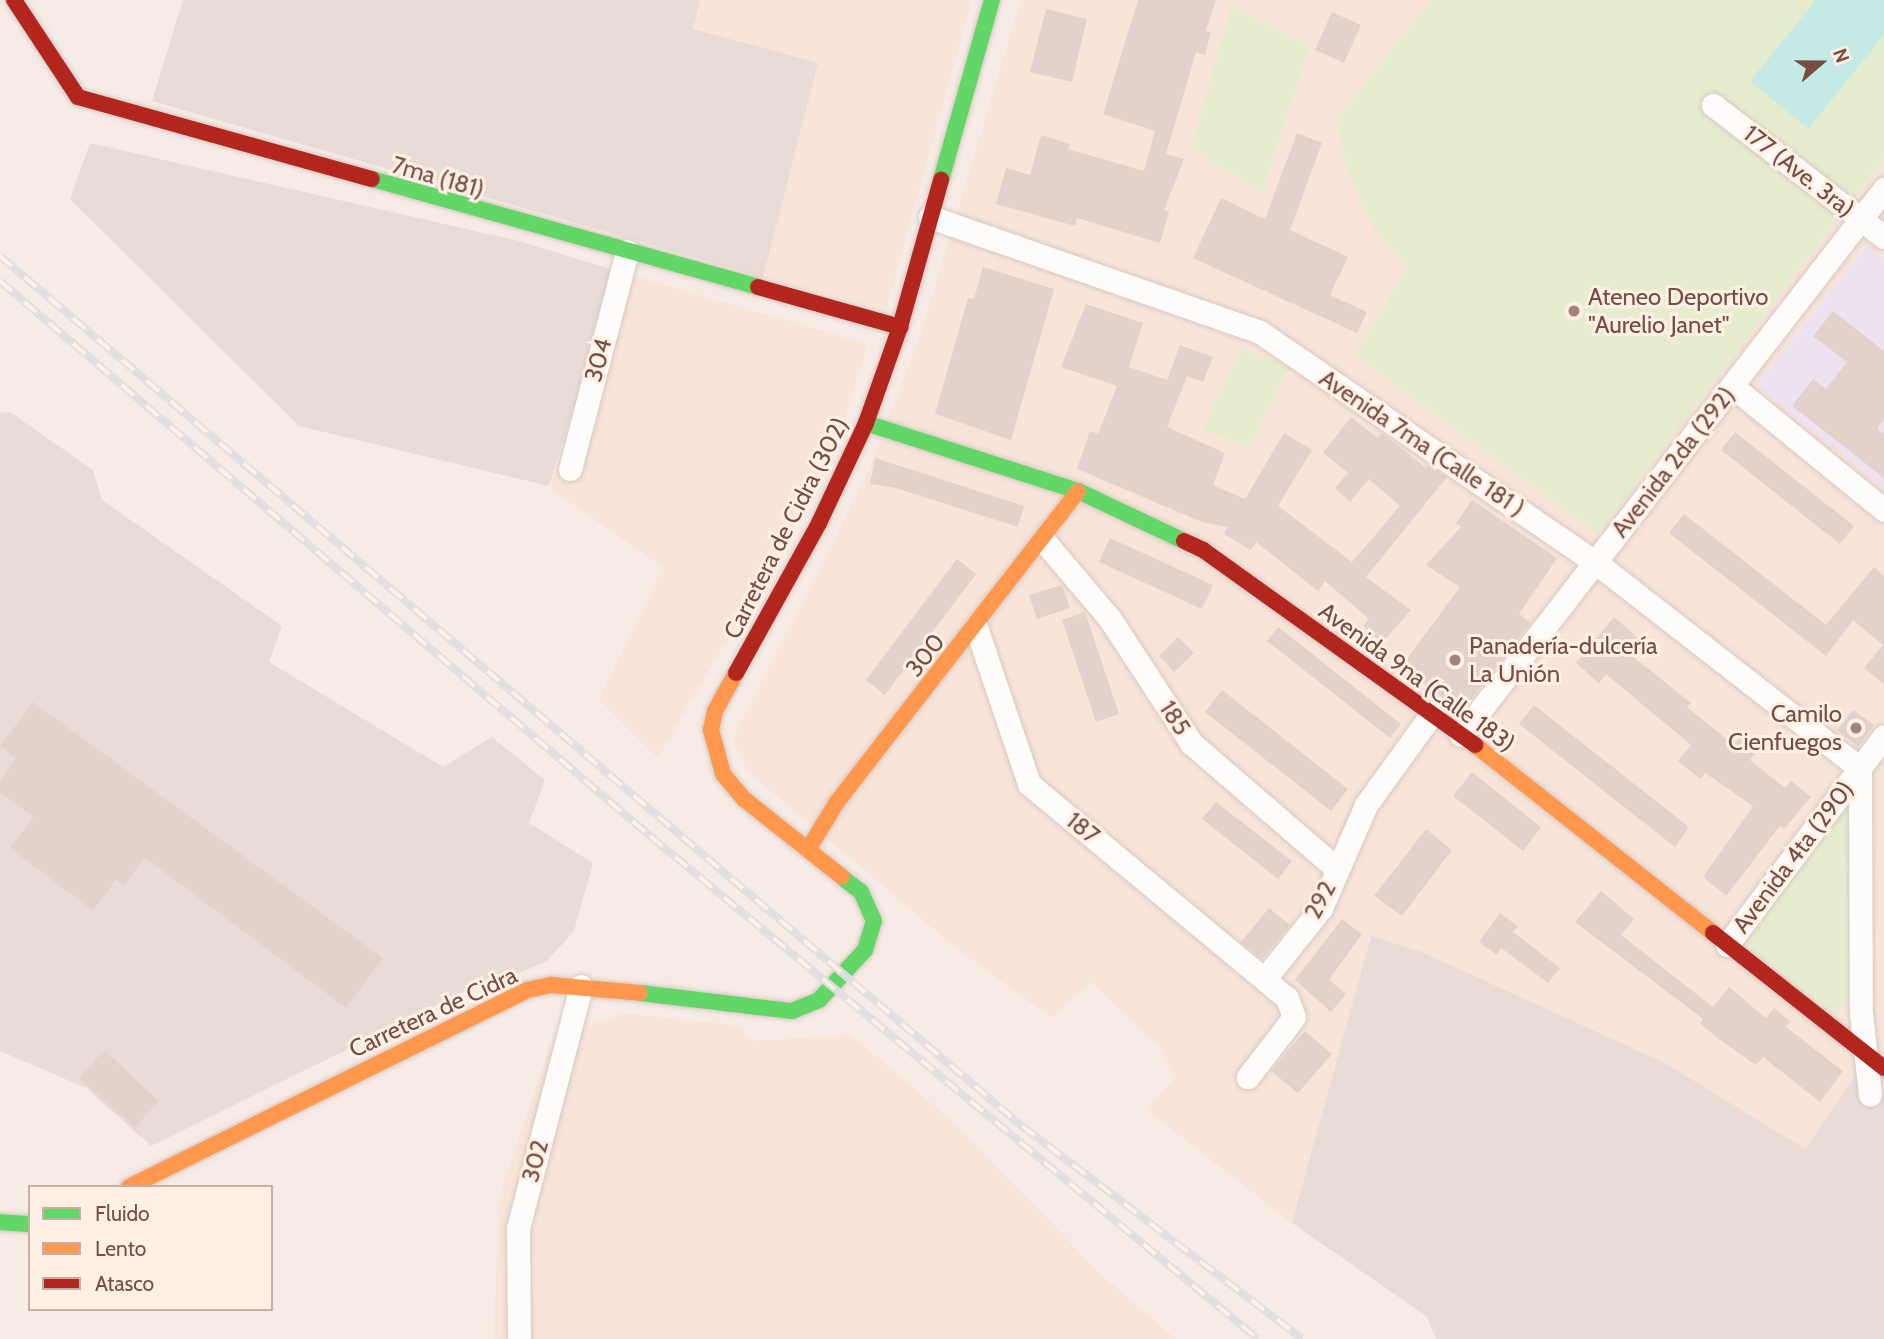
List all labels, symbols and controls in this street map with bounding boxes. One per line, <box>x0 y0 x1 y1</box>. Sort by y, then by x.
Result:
north arrow <box>1786 28 1856 98</box>
text: N <box>1828 45 1854 66</box>
street label: 177 (Ave. 3ra) <box>1738 119 1860 223</box>
street label: 7ma (181) <box>389 150 487 204</box>
place label: Ateneo Deportivo "Aurelio Janet" <box>1588 283 1768 339</box>
marker: Ateneo Deportivo "Aurelio Janet" <box>1566 303 1582 319</box>
street label: 304 <box>578 335 618 385</box>
street label: Avenida 7ma (Calle 181 ) <box>1314 364 1530 522</box>
street label: Avenida 2da (292) <box>1605 381 1741 543</box>
street label: Carretera de Cidra (302) <box>718 412 854 644</box>
street label: Avenida 9na (Calle 183) <box>1313 596 1521 758</box>
street label: 300 <box>899 628 951 682</box>
place label: Panadería-dulcería La Unión <box>1469 632 1657 688</box>
marker: Panadería-dulcería La Unión <box>1447 652 1463 668</box>
street label: 185 <box>1153 695 1197 741</box>
place label: Camilo Cienfuegos <box>1728 700 1842 756</box>
marker: Camilo Cienfuegos <box>1848 720 1864 736</box>
street label: Avenida 4ta (290) <box>1726 775 1860 939</box>
street label: 187 <box>1061 806 1105 850</box>
street label: 292 <box>1298 876 1342 924</box>
street label: Carretera de Cidra <box>344 961 522 1063</box>
street label: 302 <box>516 1137 554 1185</box>
legend <box>28 1185 273 1311</box>
text: Fluido <box>95 1201 150 1226</box>
text: Lento <box>95 1236 146 1261</box>
text: Atasco <box>95 1271 154 1296</box>

